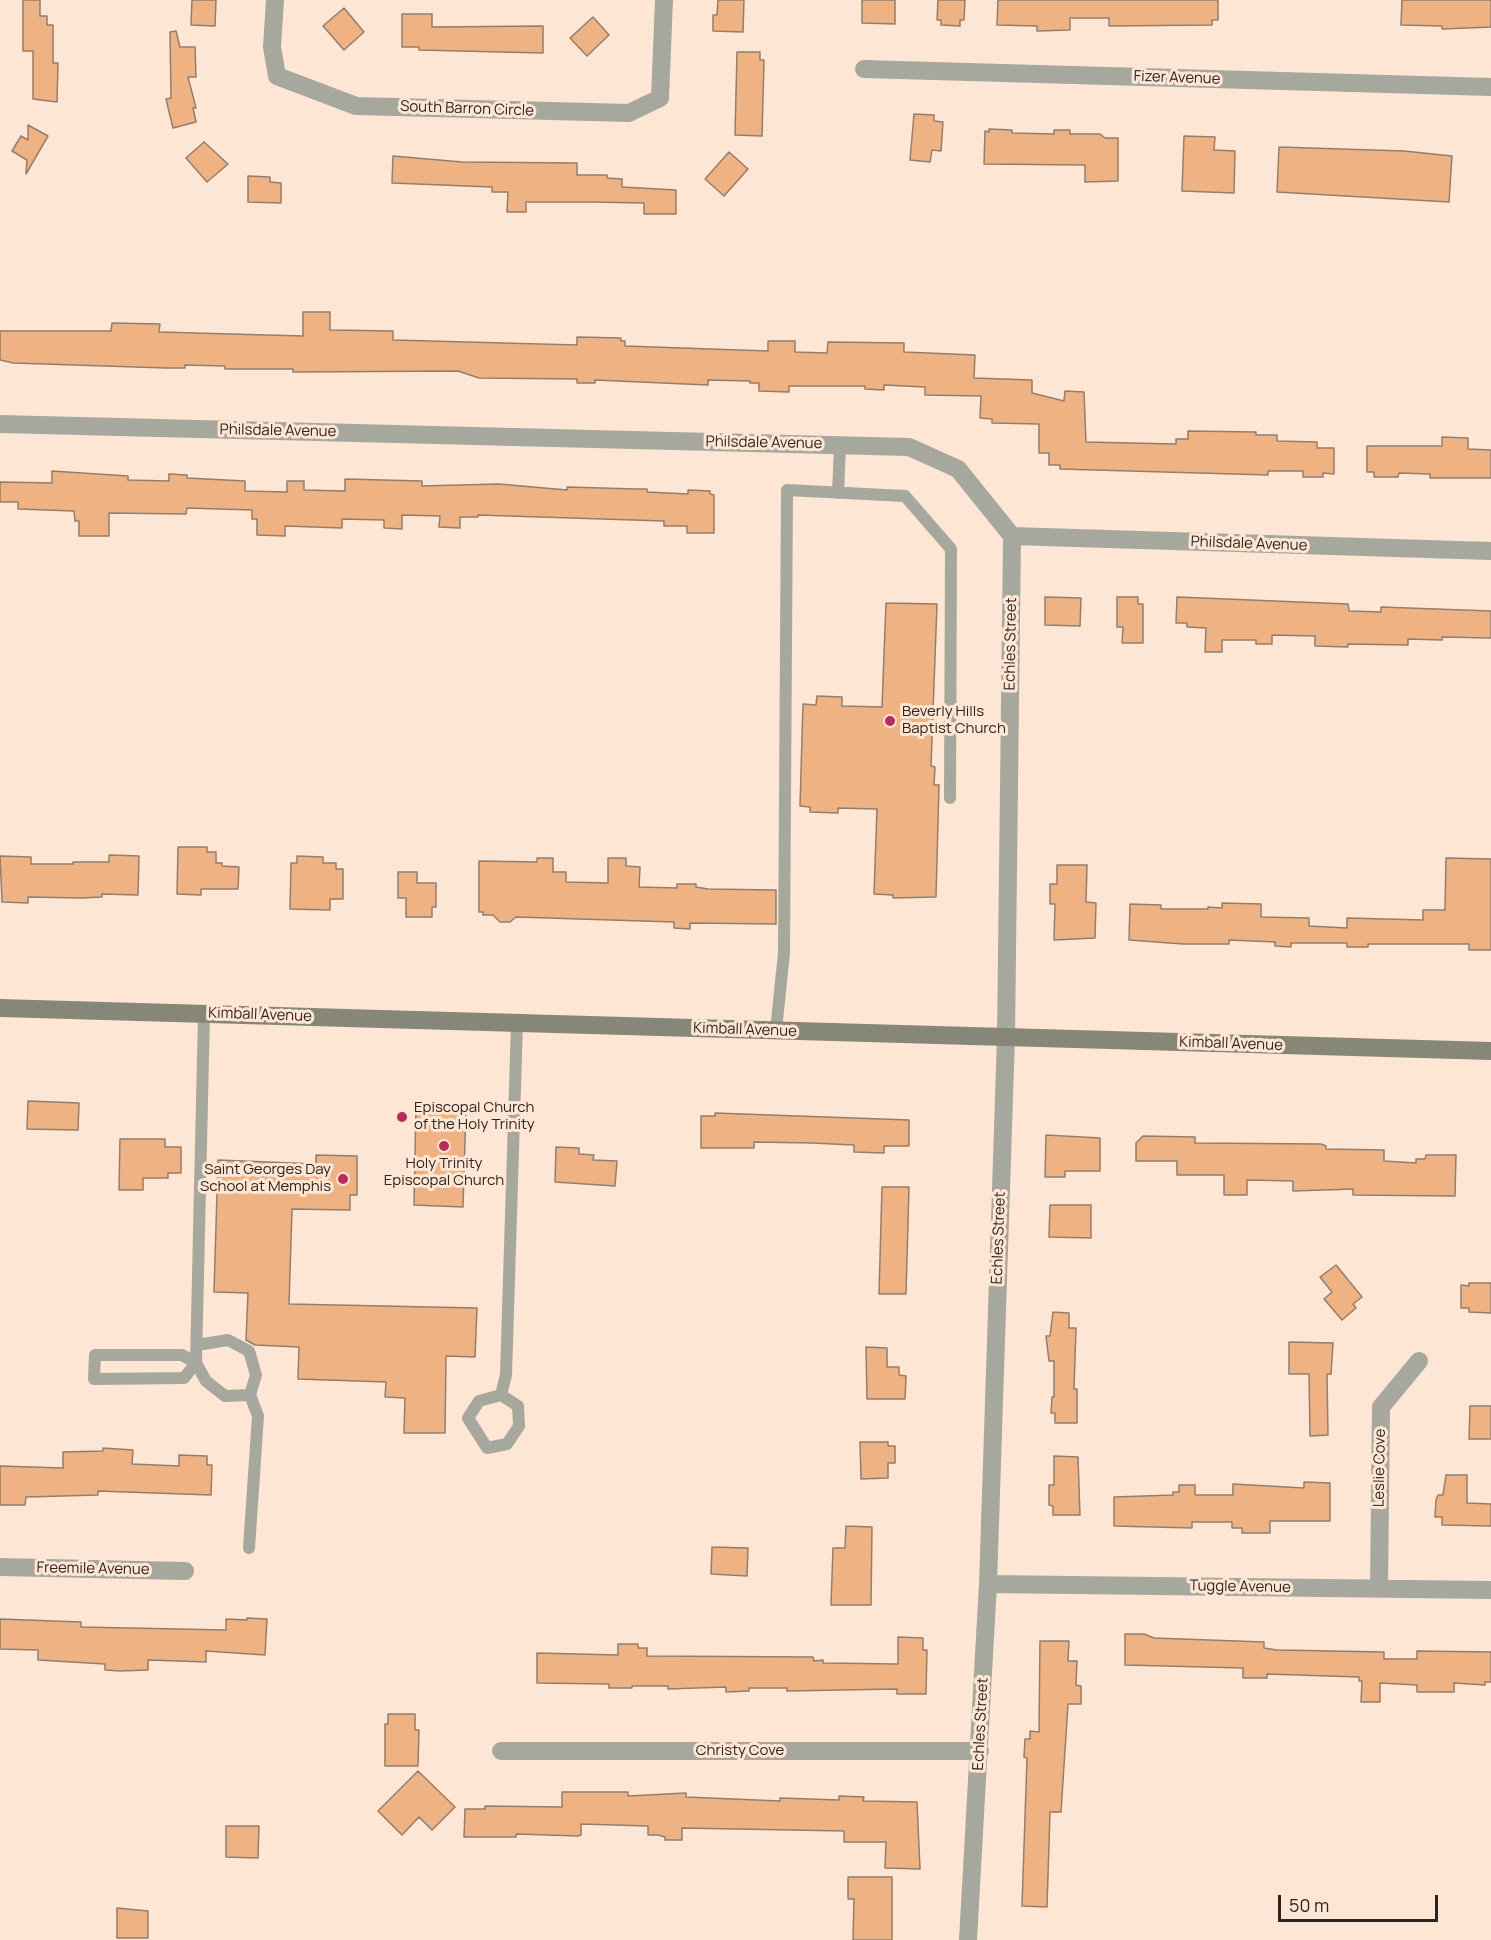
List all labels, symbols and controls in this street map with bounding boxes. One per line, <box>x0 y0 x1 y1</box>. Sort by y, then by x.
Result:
street label: Fizer Avenue <box>1133 67 1221 89</box>
street label: South Barron Circle <box>400 98 534 120</box>
street label: Philsdale Avenue <box>220 421 336 441</box>
street label: Philsdale Avenue <box>706 433 822 453</box>
street label: Philsdale Avenue <box>1190 533 1308 555</box>
street label: Echles Street <box>1001 597 1021 691</box>
place label: Beverly Hills Baptist Church <box>902 703 1006 738</box>
marker: Beverly Hills Baptist Church <box>883 714 897 728</box>
street label: Kimball Avenue <box>208 1004 312 1026</box>
street label: Kimball Avenue <box>693 1019 797 1041</box>
street label: Kimball Avenue <box>1179 1033 1283 1055</box>
place label: Episcopal Church of the Holy Trinity <box>414 1099 535 1134</box>
marker: Episcopal Church of the Holy Trinity <box>395 1110 409 1124</box>
marker: Holy Trinity Episcopal Church <box>437 1139 451 1153</box>
place label: Holy Trinity Episcopal Church <box>384 1155 504 1190</box>
place label: Saint Georges Day School at Memphis <box>200 1161 331 1196</box>
marker: Saint Georges Day School at Memphis <box>336 1172 350 1186</box>
street label: Echles Street <box>988 1191 1010 1285</box>
street label: Leslie Cove <box>1370 1429 1390 1507</box>
street label: Freemile Avenue <box>36 1559 150 1579</box>
street label: Tuggle Avenue <box>1189 1577 1291 1597</box>
street label: Echles Street <box>970 1677 992 1771</box>
street label: Christy Cove <box>696 1742 784 1760</box>
scale bar <box>1281 1883 1442 1921</box>
text: 50 m <box>1289 1893 1329 1917</box>

